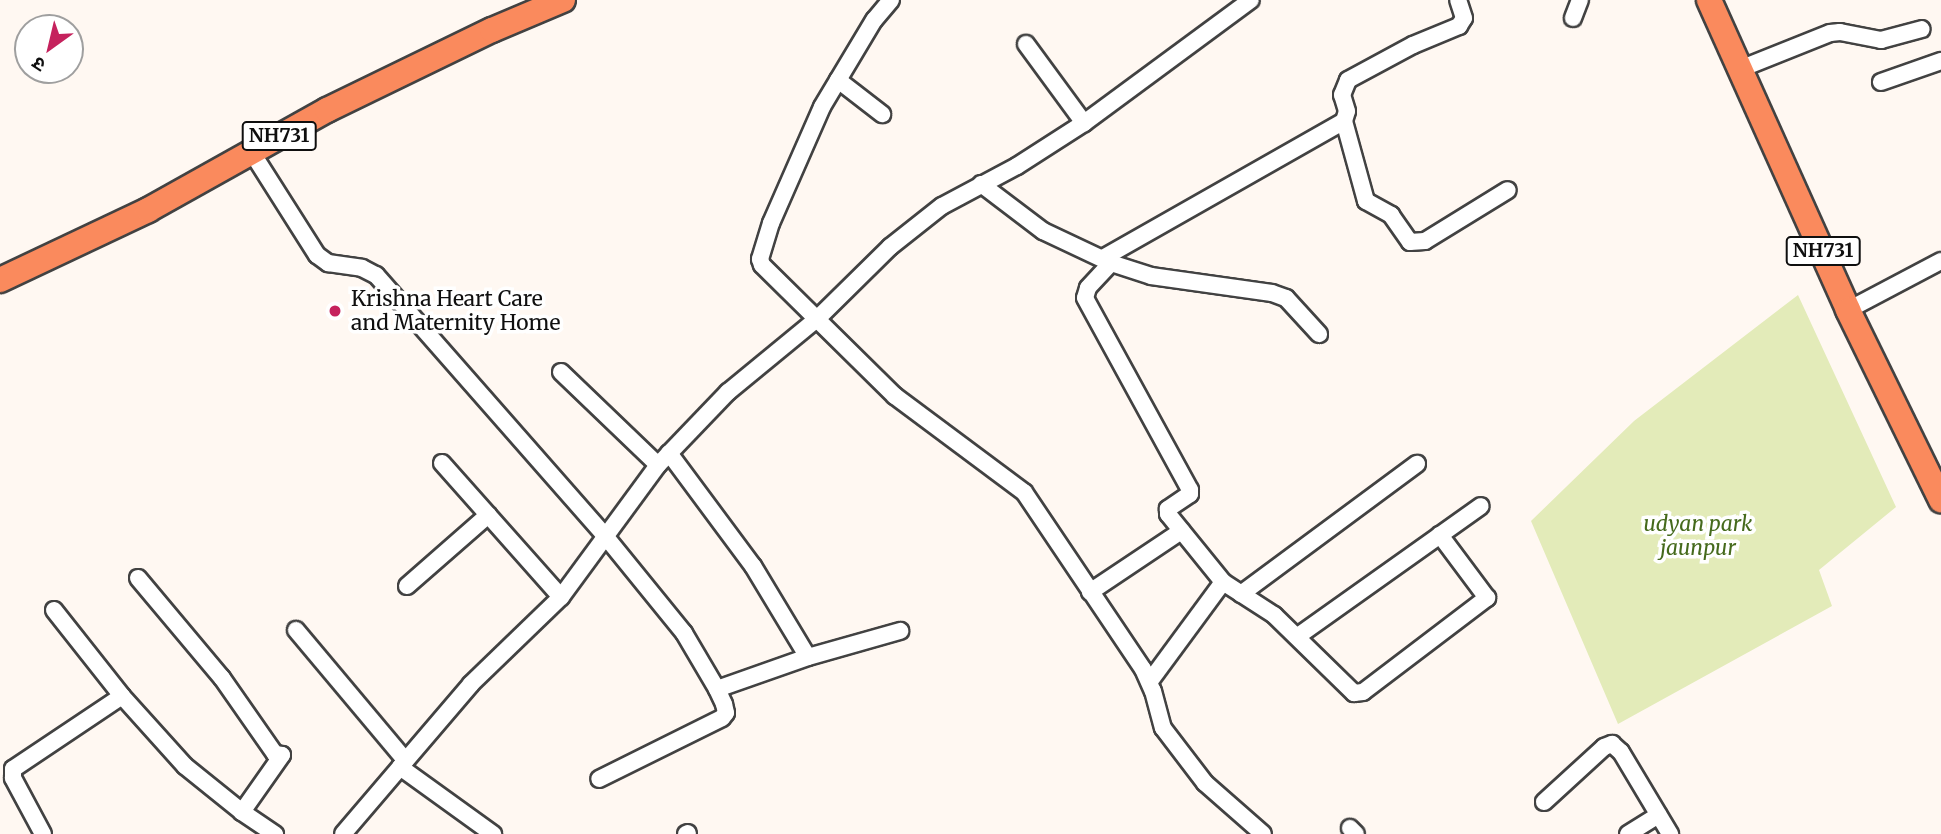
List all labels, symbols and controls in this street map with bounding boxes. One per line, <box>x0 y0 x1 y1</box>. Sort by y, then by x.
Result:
north arrow <box>14 14 84 84</box>
text: उ <box>27 52 50 78</box>
road number: NH731 <box>240 120 318 152</box>
road number: NH731 <box>1784 235 1862 266</box>
place label: Krishna Heart Care and Maternity Home <box>351 286 560 336</box>
marker: Krishna Heart Care and Maternity Home <box>325 301 345 321</box>
park label: udyan park jaunpur <box>1644 511 1752 561</box>

